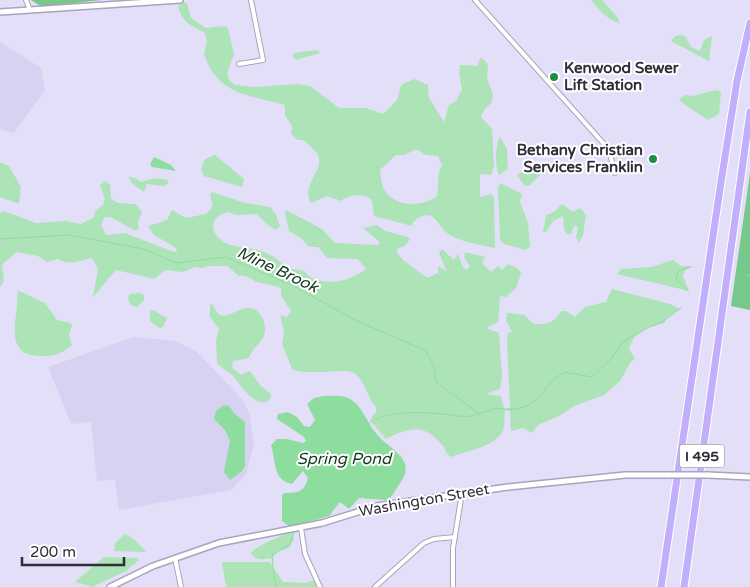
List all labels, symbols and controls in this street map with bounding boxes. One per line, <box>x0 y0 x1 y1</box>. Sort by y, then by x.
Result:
place label: Kenwood Sewer Lift Station <box>564 59 679 94</box>
marker: Kenwood Sewer Lift Station <box>548 71 560 83</box>
place label: Bethany Christian Services Franklin <box>517 141 643 176</box>
marker: Bethany Christian Services Franklin <box>647 153 659 165</box>
water label: Mine Brook <box>234 242 323 298</box>
road number: I 495 <box>680 444 724 468</box>
water label: Spring Pond <box>297 449 393 469</box>
street label: Washington Street <box>357 480 491 520</box>
scale bar <box>22 534 125 566</box>
text: 200 m <box>30 543 76 561</box>

